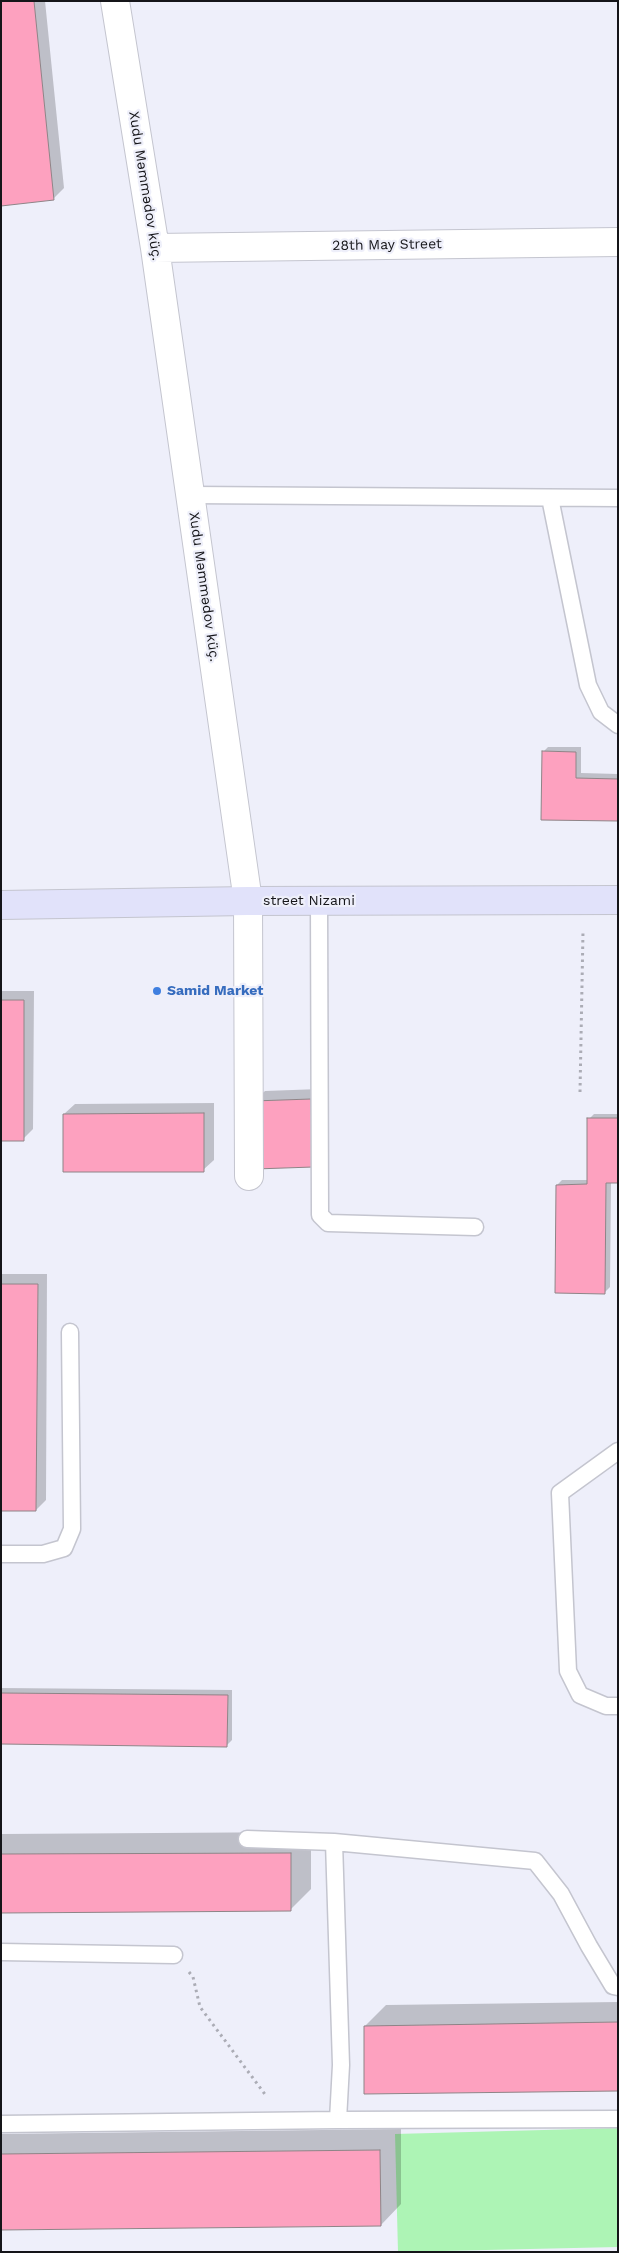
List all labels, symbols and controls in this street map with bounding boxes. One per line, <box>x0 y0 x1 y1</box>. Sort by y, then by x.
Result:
street label: Xudu Məmmədov küç. <box>125 110 165 262</box>
street label: 28th May Street <box>332 236 442 254</box>
street label: Xudu Məmmədov küç. <box>185 511 223 663</box>
street label: street Nizami <box>263 893 355 909</box>
place label: Samid Market <box>167 983 263 999</box>
marker: Samid Market <box>151 985 163 997</box>

